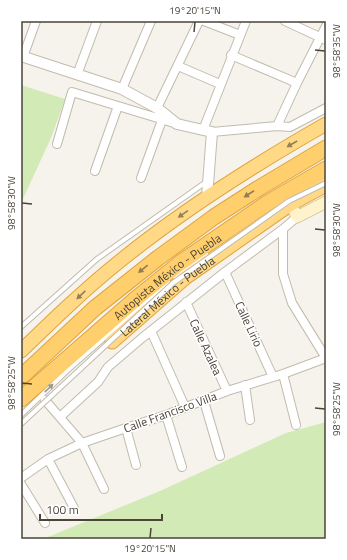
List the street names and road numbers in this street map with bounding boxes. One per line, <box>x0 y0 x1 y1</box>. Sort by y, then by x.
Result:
street label: Autopista México - Puebla <box>109 228 225 324</box>
street label: Lateral México - Puebla <box>115 251 218 341</box>
street label: Calle Lirio <box>230 298 268 350</box>
street label: Calle Azalea <box>185 316 227 378</box>
street label: Calle Francisco Villa <box>121 386 219 438</box>

